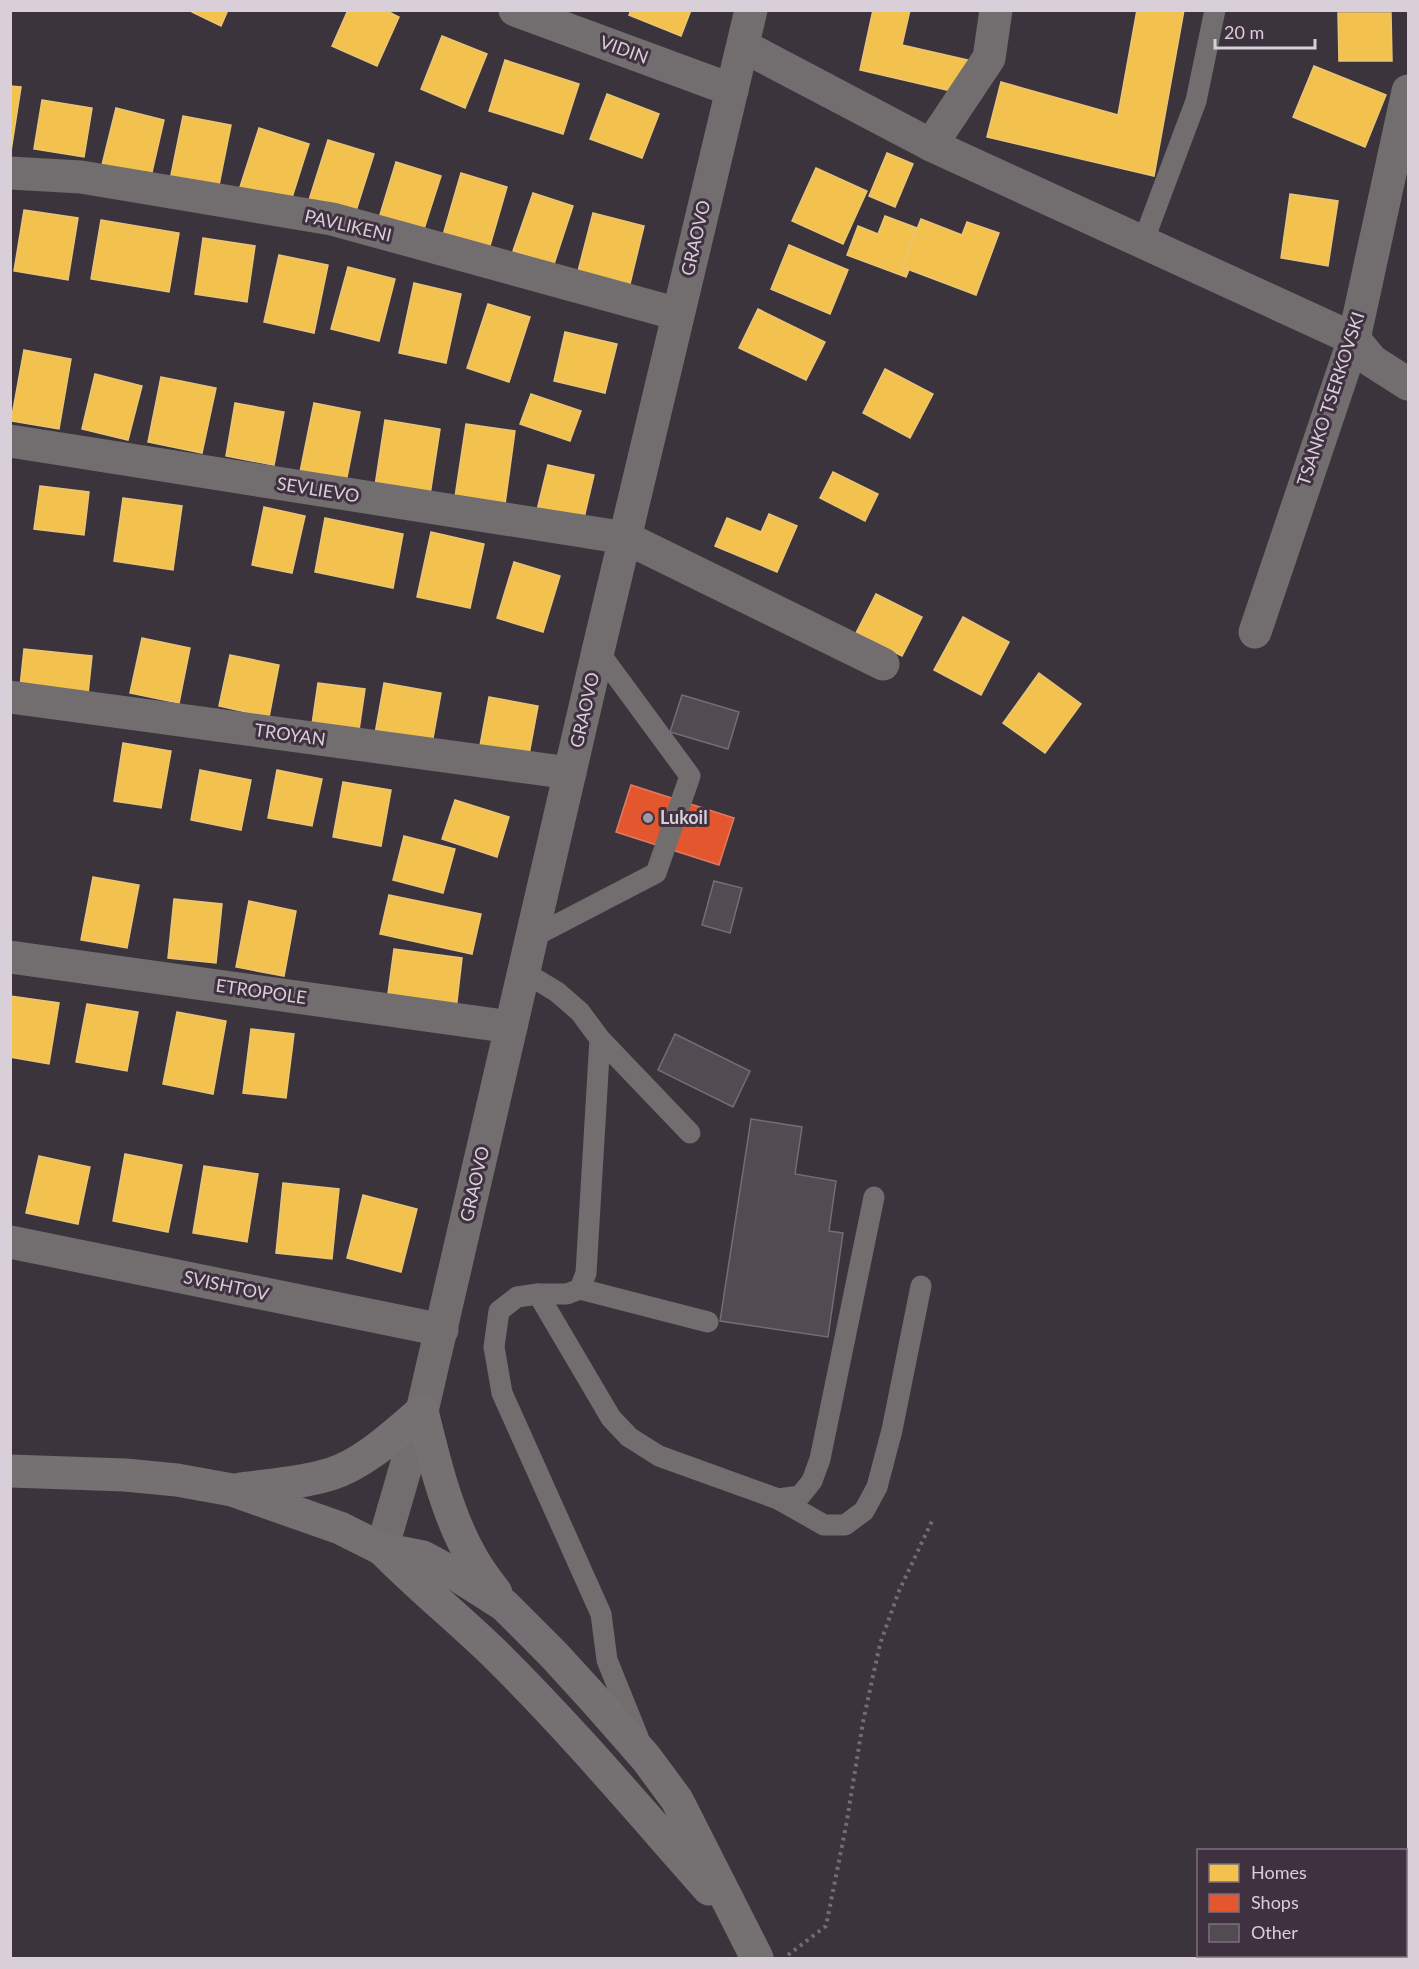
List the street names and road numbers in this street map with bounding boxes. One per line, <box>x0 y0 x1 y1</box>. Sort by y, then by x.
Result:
street label: VIDIN <box>597 30 651 68</box>
street label: GRAOVO <box>676 198 714 278</box>
street label: PAVLIKENI <box>303 204 394 246</box>
street label: TSANKO TSERKOVSKI <box>1292 309 1369 488</box>
street label: SEVLIEVO <box>275 472 361 506</box>
street label: GRAOVO <box>565 670 603 750</box>
street label: TROYAN <box>253 718 327 750</box>
street label: ETROPOLE <box>214 974 308 1008</box>
street label: GRAOVO <box>455 1144 493 1224</box>
street label: SVISHTOV <box>182 1265 272 1305</box>

